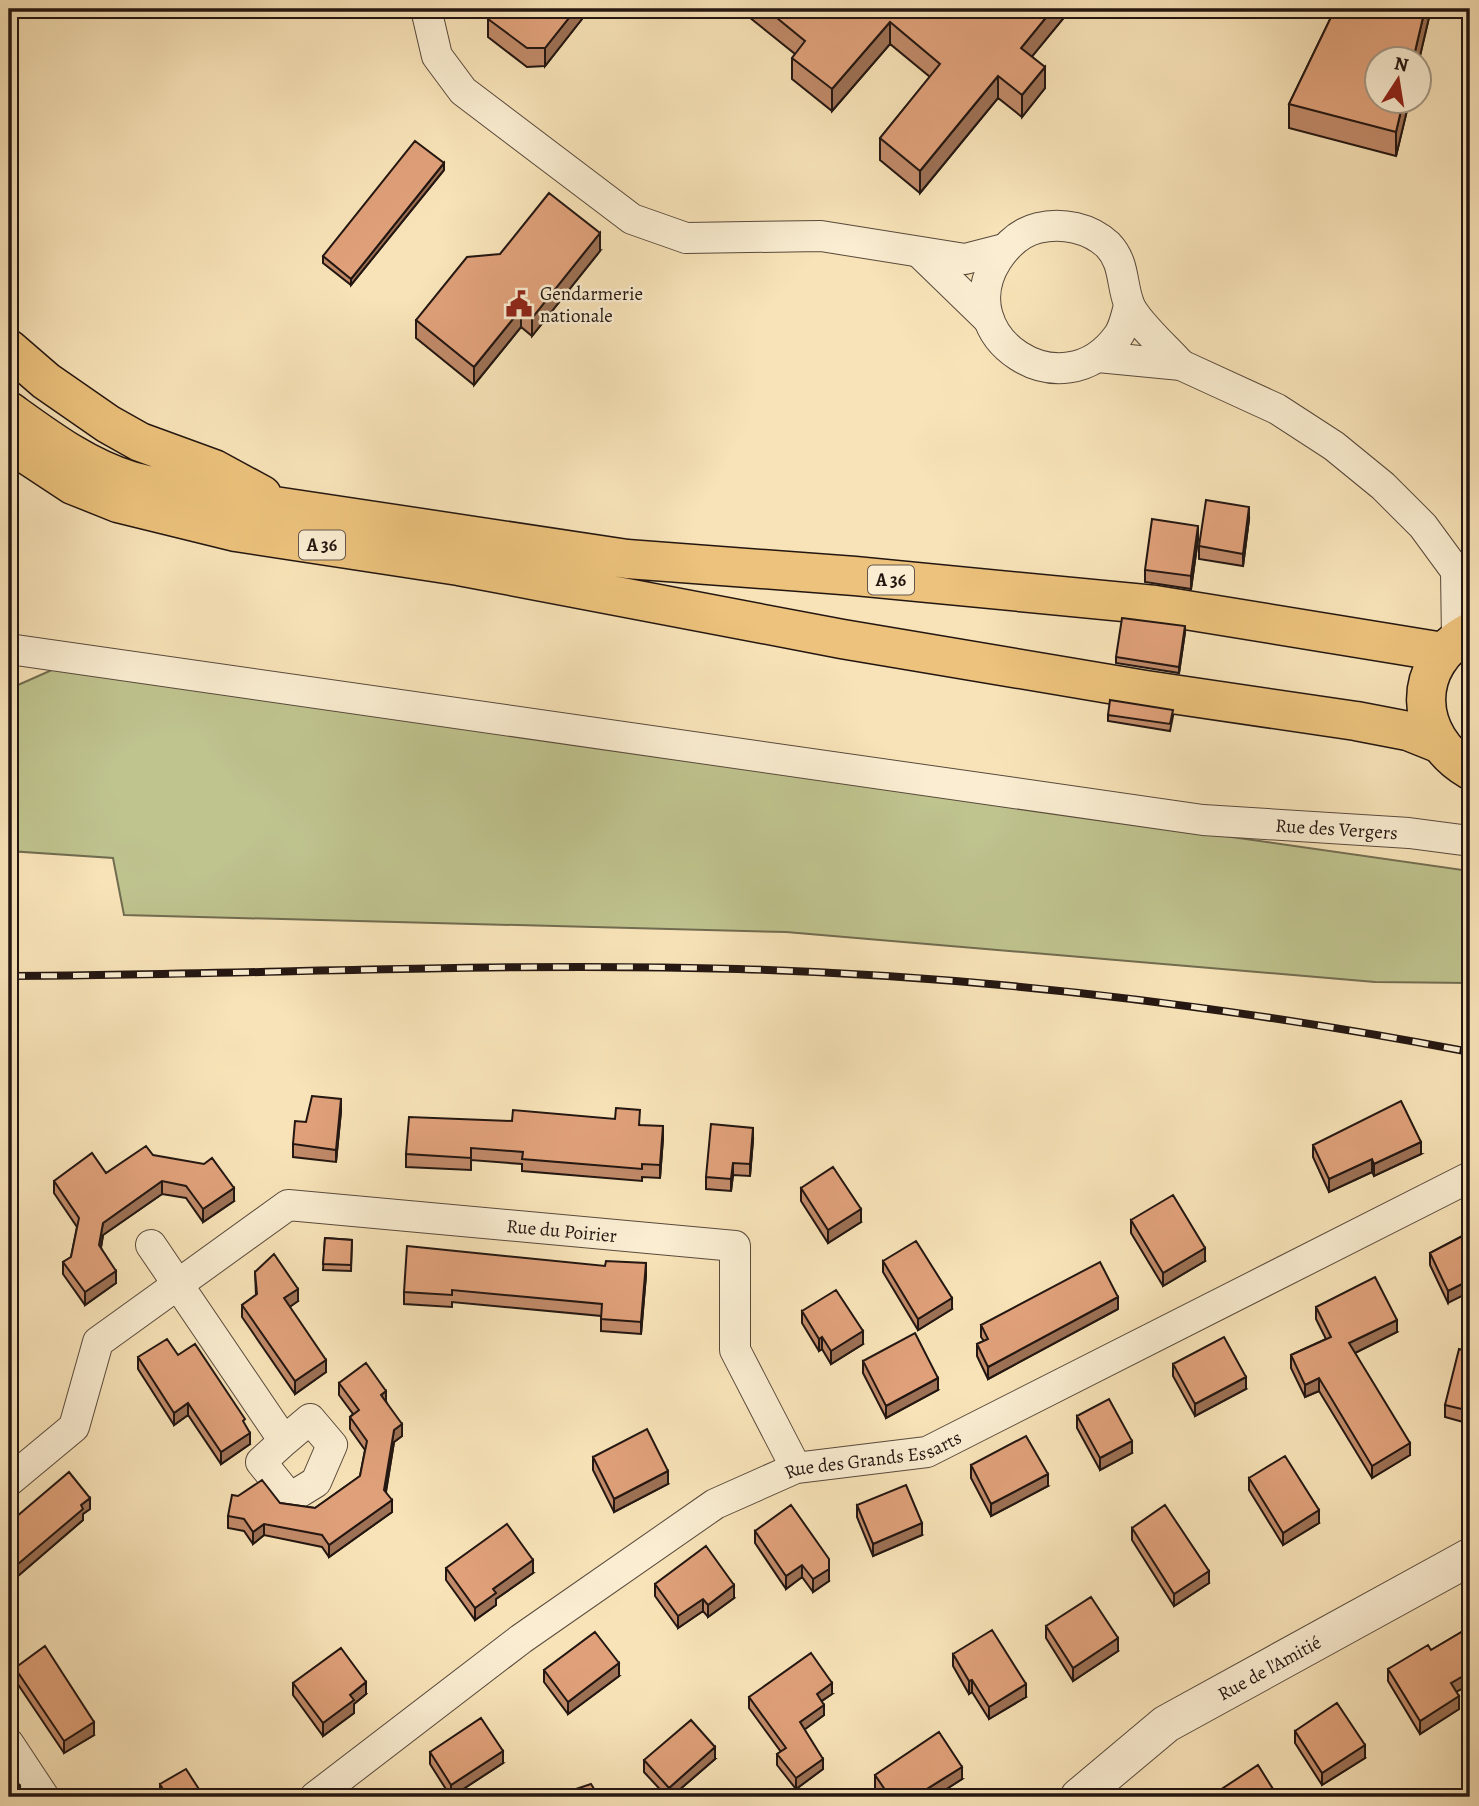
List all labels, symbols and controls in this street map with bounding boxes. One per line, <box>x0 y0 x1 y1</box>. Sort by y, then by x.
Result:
north arrow <box>1364 46 1434 116</box>
text: N <box>1392 50 1411 79</box>
place label: Gendarmerie nationale <box>540 281 643 329</box>
public building icon: Gendarmerie nationale <box>504 289 534 319</box>
road number: A 36 <box>299 530 345 560</box>
road number: A 36 <box>868 566 914 594</box>
street label: Rue des Vergers <box>1274 813 1399 846</box>
street label: Rue du Poirier <box>505 1213 618 1249</box>
street label: Rue des Grands Essarts <box>780 1425 966 1486</box>
street label: Rue de l'Amitié <box>1213 1629 1326 1707</box>

